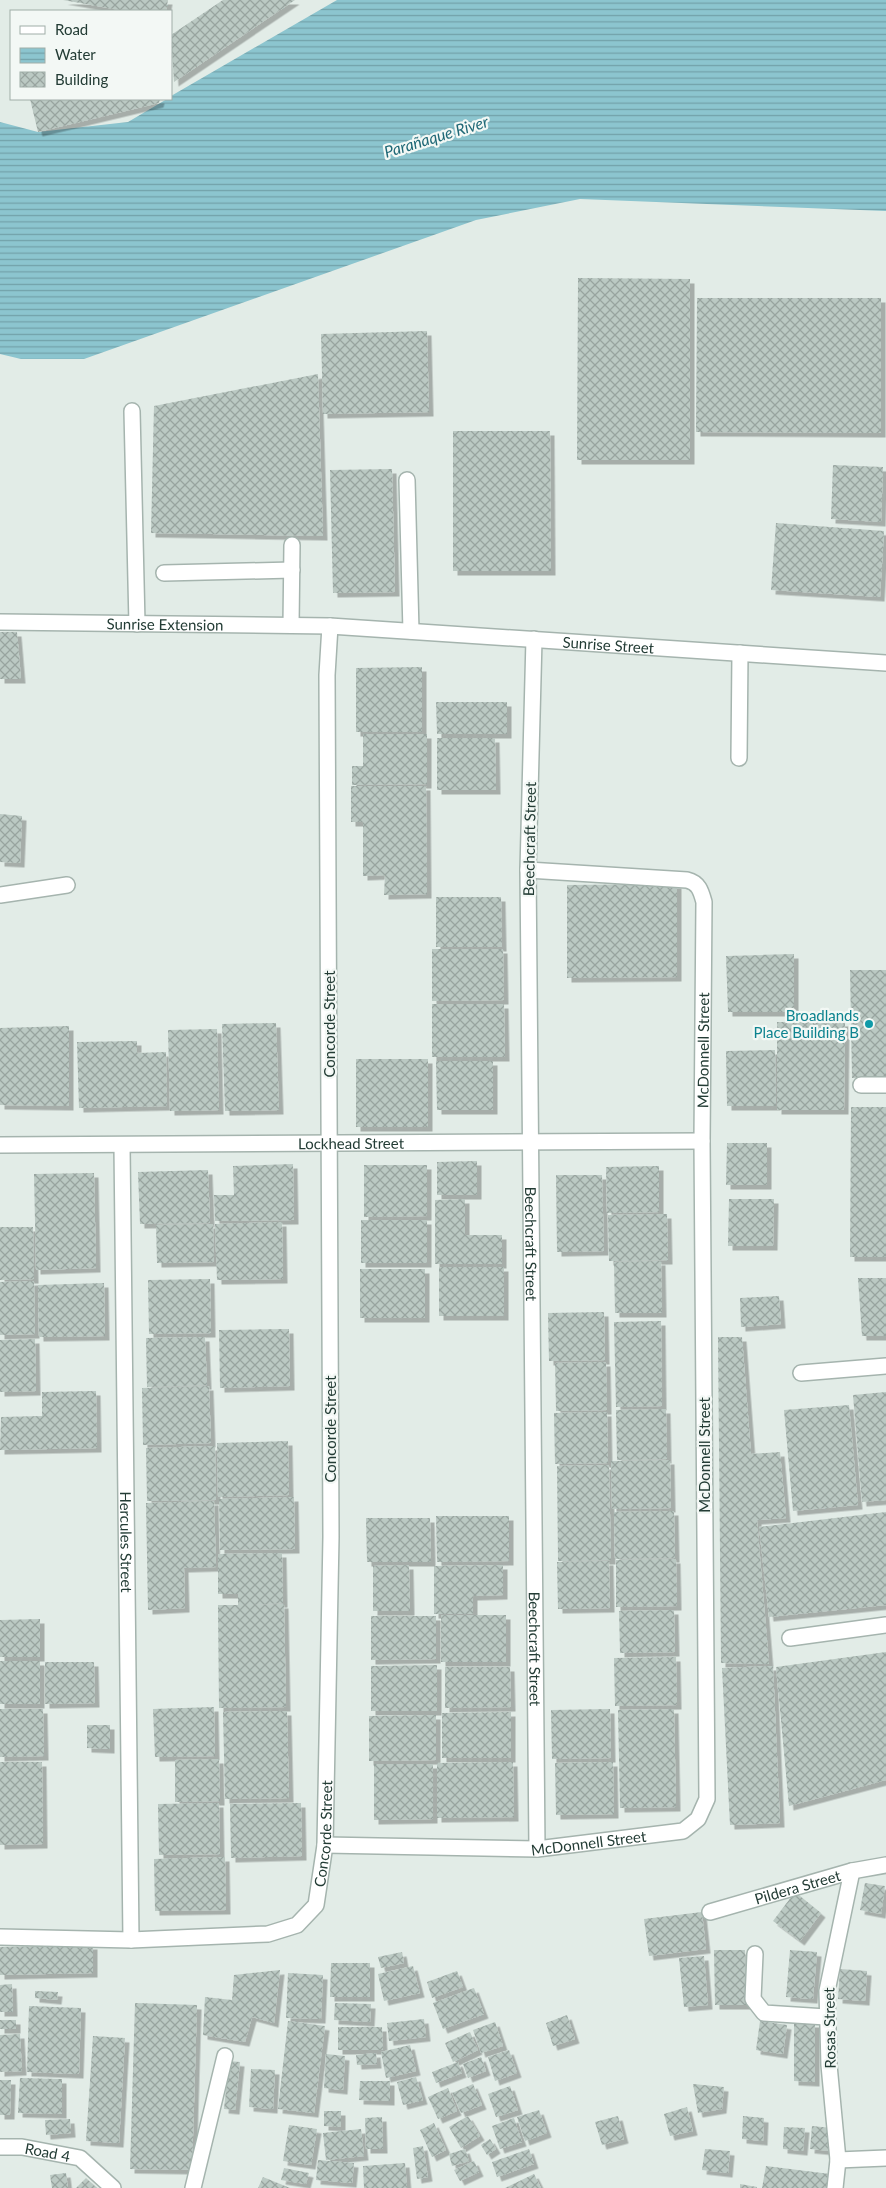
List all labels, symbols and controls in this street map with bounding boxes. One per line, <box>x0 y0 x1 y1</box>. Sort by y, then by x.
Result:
legend <box>10 10 172 100</box>
text: Road <box>55 20 88 38</box>
text: Water <box>55 45 96 63</box>
text: Building <box>55 70 108 88</box>
water label: Parañaque River <box>382 111 491 161</box>
street label: Sunrise Extension <box>106 614 224 634</box>
street label: Sunrise Street <box>562 633 655 657</box>
street label: Beechcraft Street <box>519 781 539 896</box>
street label: Concorde Street <box>320 970 338 1078</box>
street label: McDonnell Street <box>693 992 712 1108</box>
place label: Broadlands Place Building B <box>754 1006 859 1041</box>
marker: Broadlands Place Building B <box>863 1018 875 1030</box>
street label: Lockhead Street <box>298 1134 405 1152</box>
street label: Beechcraft Street <box>522 1187 541 1302</box>
street label: Concorde Street <box>321 1375 339 1483</box>
street label: McDonnell Street <box>695 1397 713 1513</box>
street label: Hercules Street <box>117 1491 136 1593</box>
street label: Beechcraft Street <box>526 1592 545 1707</box>
street label: Concorde Street <box>310 1779 335 1888</box>
street label: McDonnell Street <box>530 1827 648 1859</box>
street label: Pildera Street <box>752 1866 843 1908</box>
street label: Rosas Street <box>819 1987 839 2069</box>
street label: Road 4 <box>23 2139 72 2165</box>

